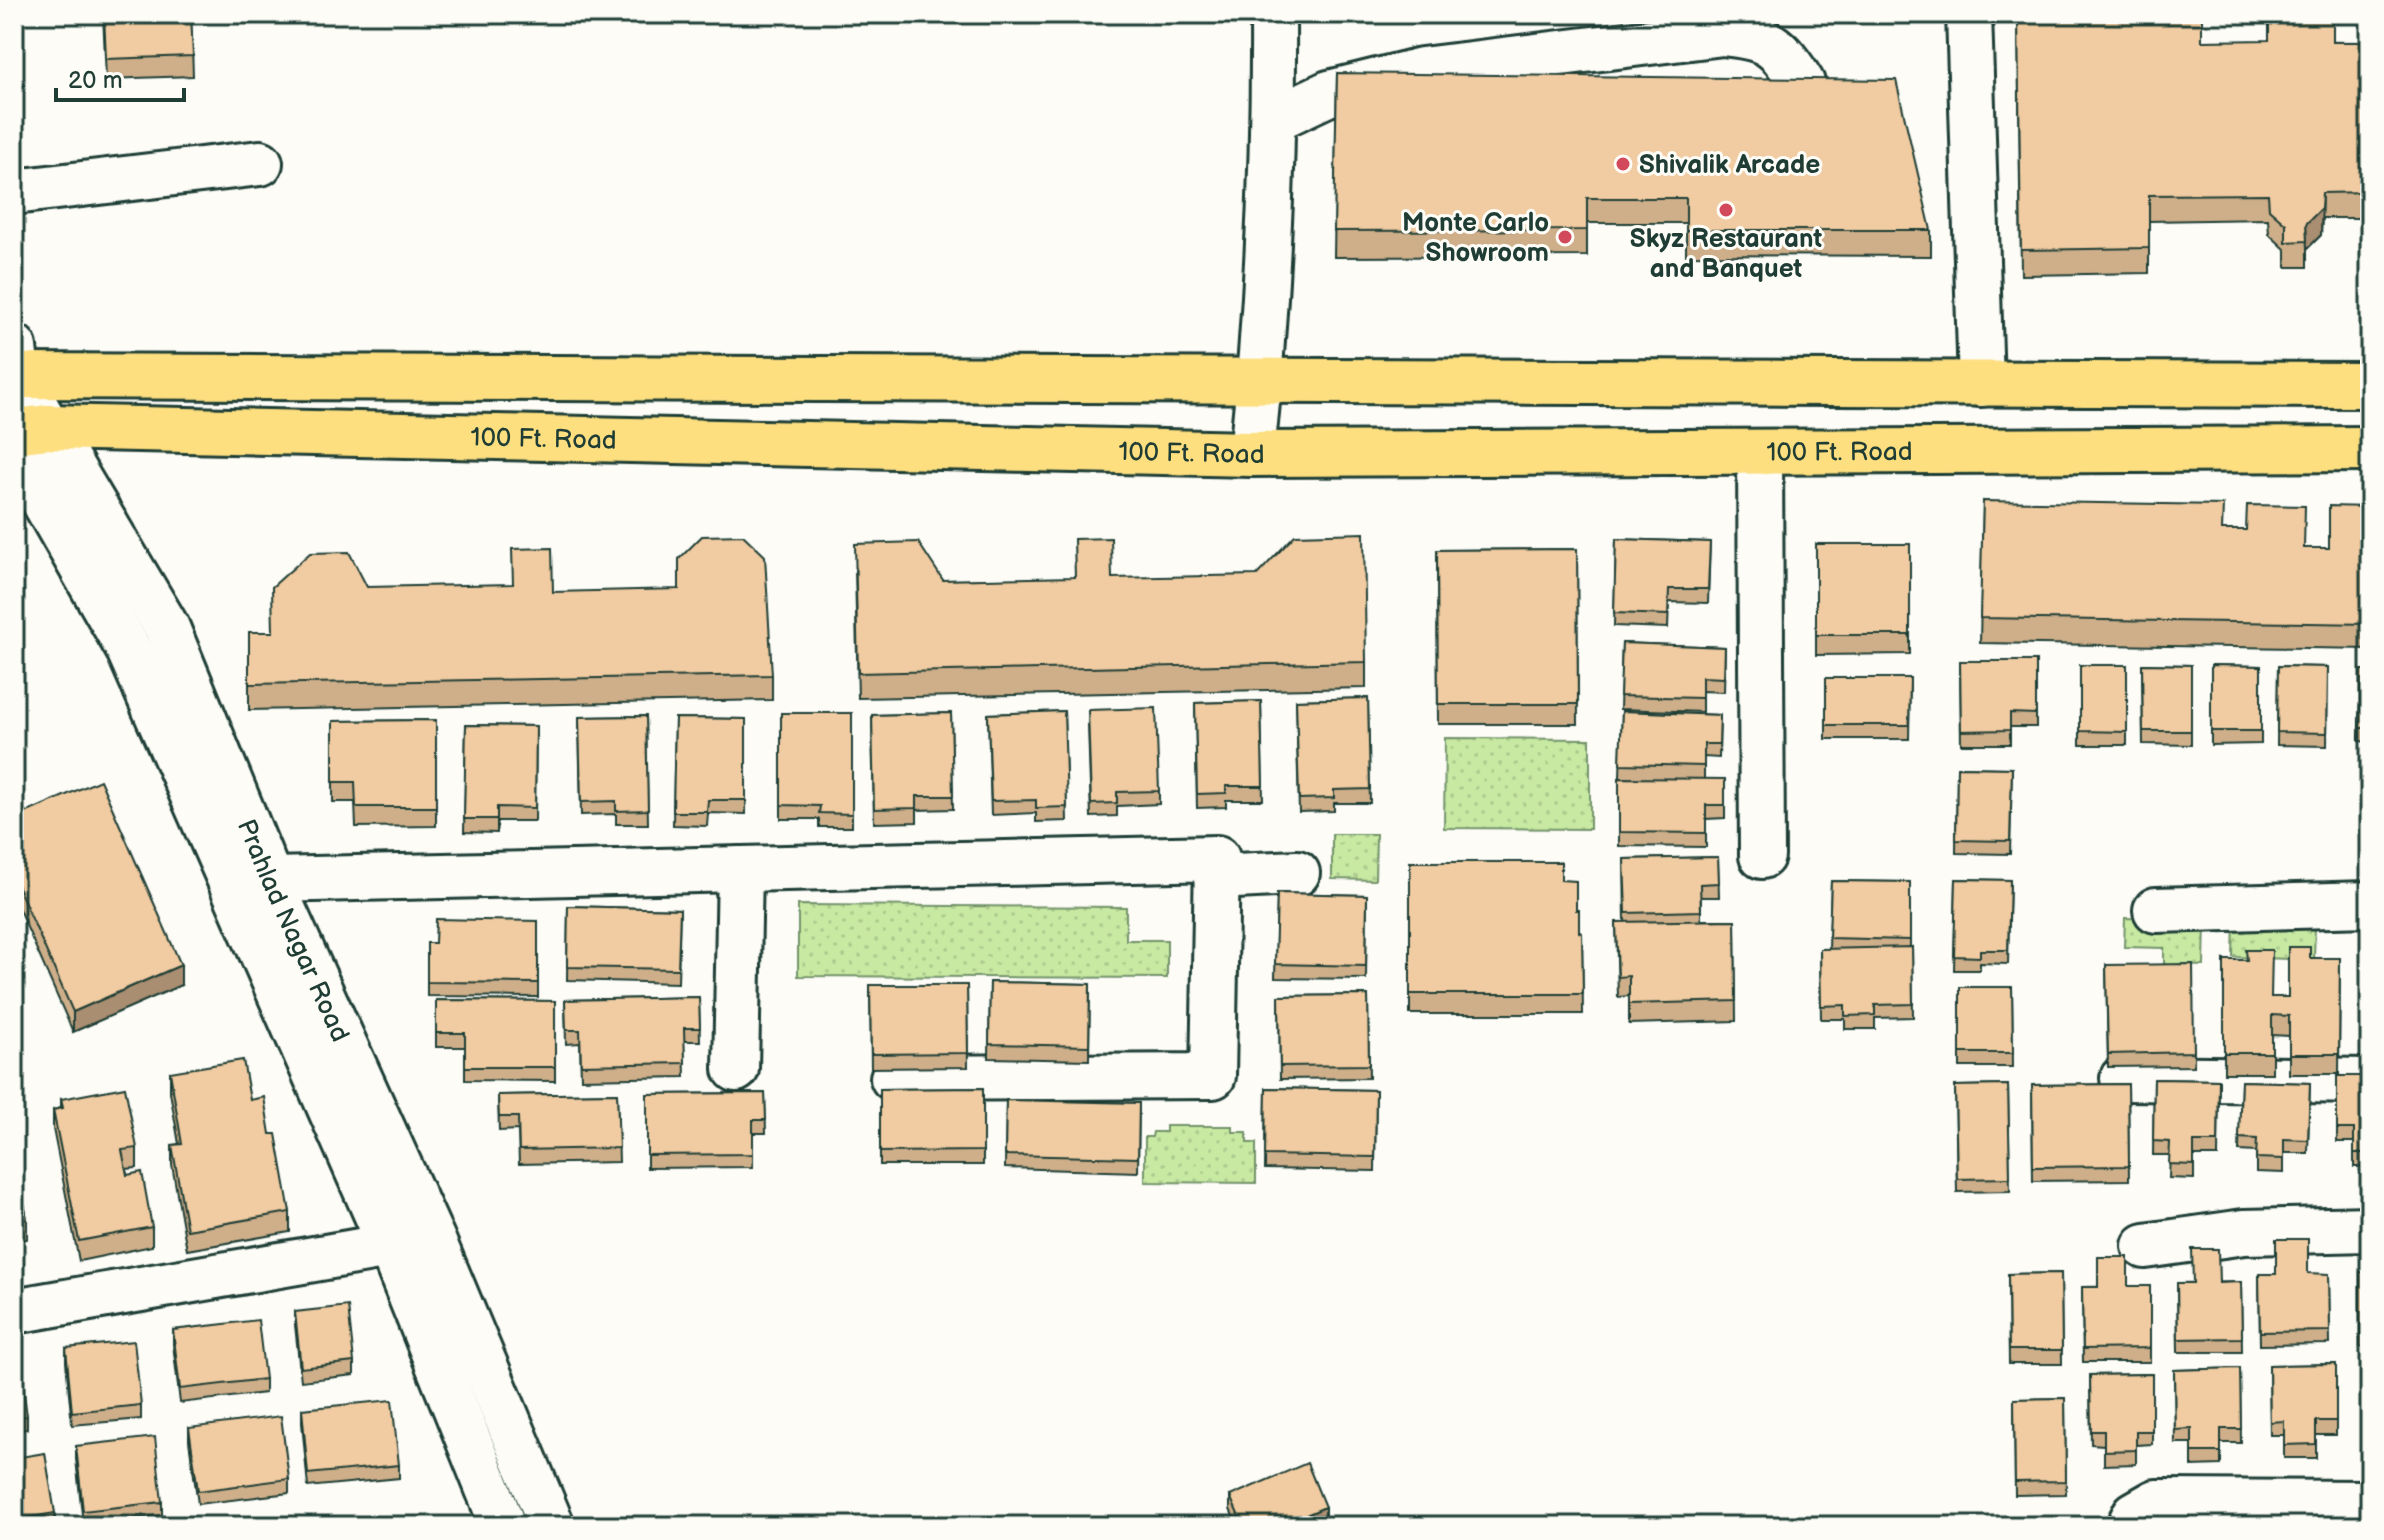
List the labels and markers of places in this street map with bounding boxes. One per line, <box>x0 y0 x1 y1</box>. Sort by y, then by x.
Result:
place label: Shivalik Arcade <box>1639 150 1820 181</box>
marker: Shivalik Arcade <box>1614 155 1632 173</box>
marker: Skyz Restaurant and Banquet <box>1717 201 1735 219</box>
place label: Monte Carlo Showroom <box>1402 208 1549 269</box>
place label: Skyz Restaurant and Banquet <box>1630 224 1822 285</box>
marker: Monte Carlo Showroom <box>1556 228 1574 246</box>

